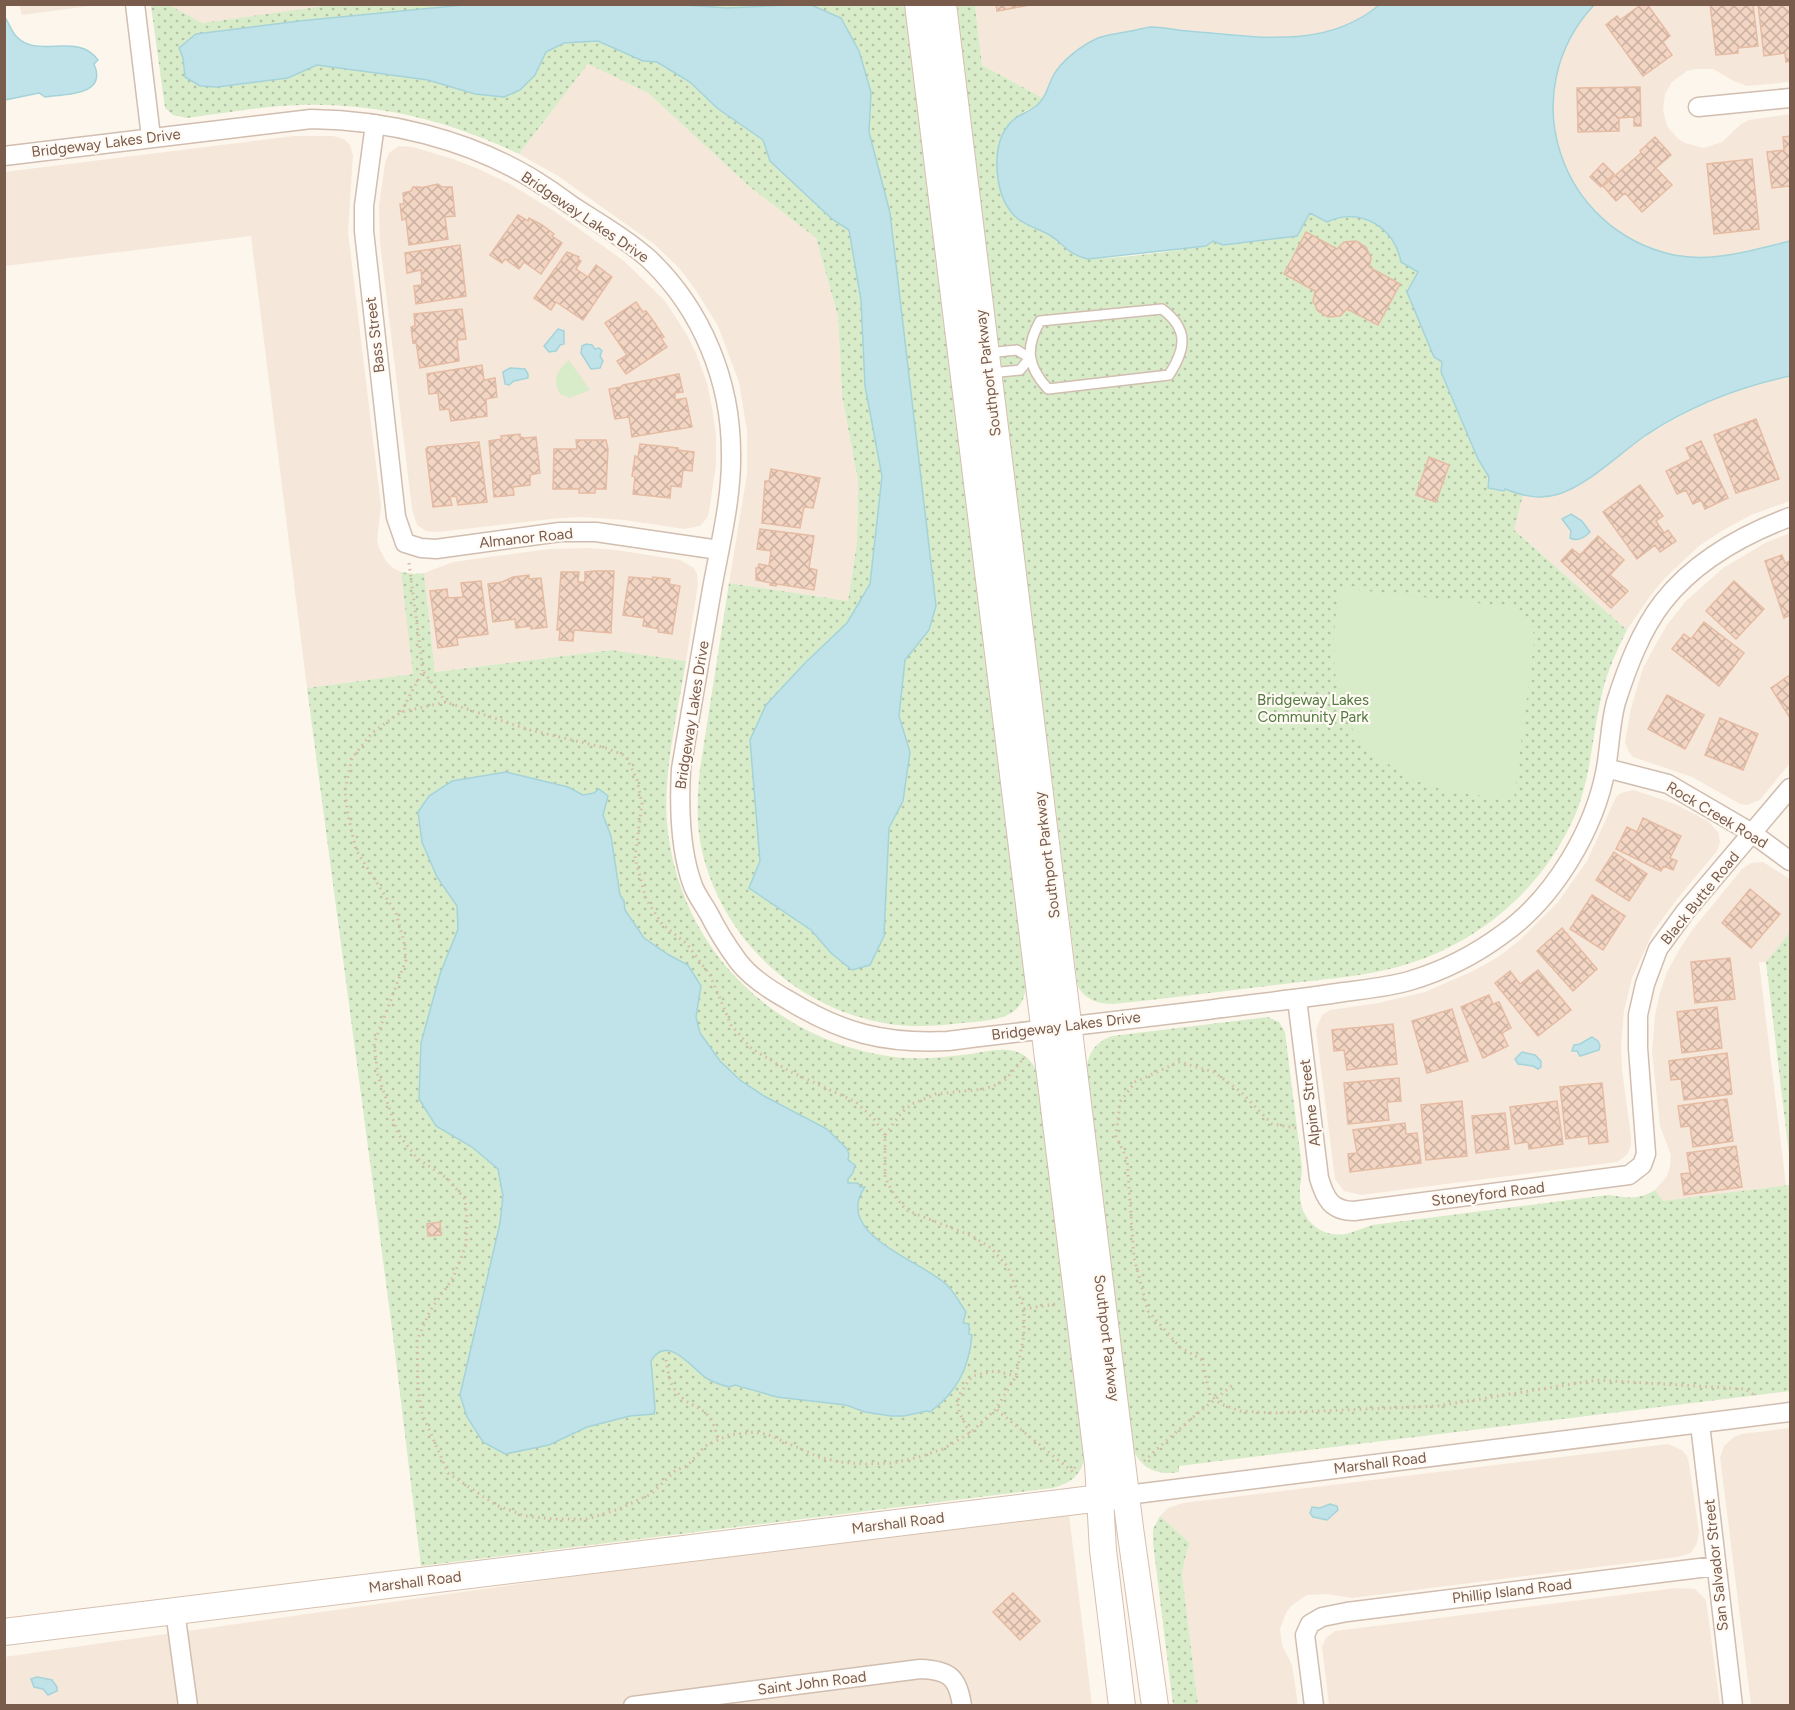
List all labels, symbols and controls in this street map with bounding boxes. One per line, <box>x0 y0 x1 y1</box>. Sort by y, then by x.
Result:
street label: Bridgeway Lakes Drive <box>30 125 182 161</box>
street label: Bridgeway Lakes Drive <box>518 168 652 266</box>
street label: Bass Street <box>361 296 389 374</box>
street label: Southport Parkway <box>971 308 1005 438</box>
street label: Almanor Road <box>478 524 574 552</box>
street label: Bridgeway Lakes Drive <box>671 639 713 791</box>
park label: Bridgeway Lakes Community Park <box>1257 691 1369 726</box>
street label: Rock Creek Road <box>1663 778 1771 852</box>
street label: Southport Parkway <box>1030 790 1064 920</box>
street label: Black Butte Road <box>1657 848 1743 948</box>
street label: Bridgeway Lakes Drive <box>990 1008 1142 1044</box>
street label: Alpine Street <box>1296 1058 1324 1148</box>
street label: Stoneyford Road <box>1430 1178 1546 1210</box>
street label: Southport Parkway <box>1090 1273 1124 1403</box>
street label: Marshall Road <box>1333 1448 1427 1478</box>
street label: San Salvador Street <box>1700 1498 1732 1632</box>
street label: Marshall Road <box>851 1508 945 1538</box>
street label: Marshall Road <box>368 1567 462 1597</box>
street label: Phillip Island Road <box>1451 1575 1573 1607</box>
street label: Saint John Road <box>757 1667 867 1699</box>

